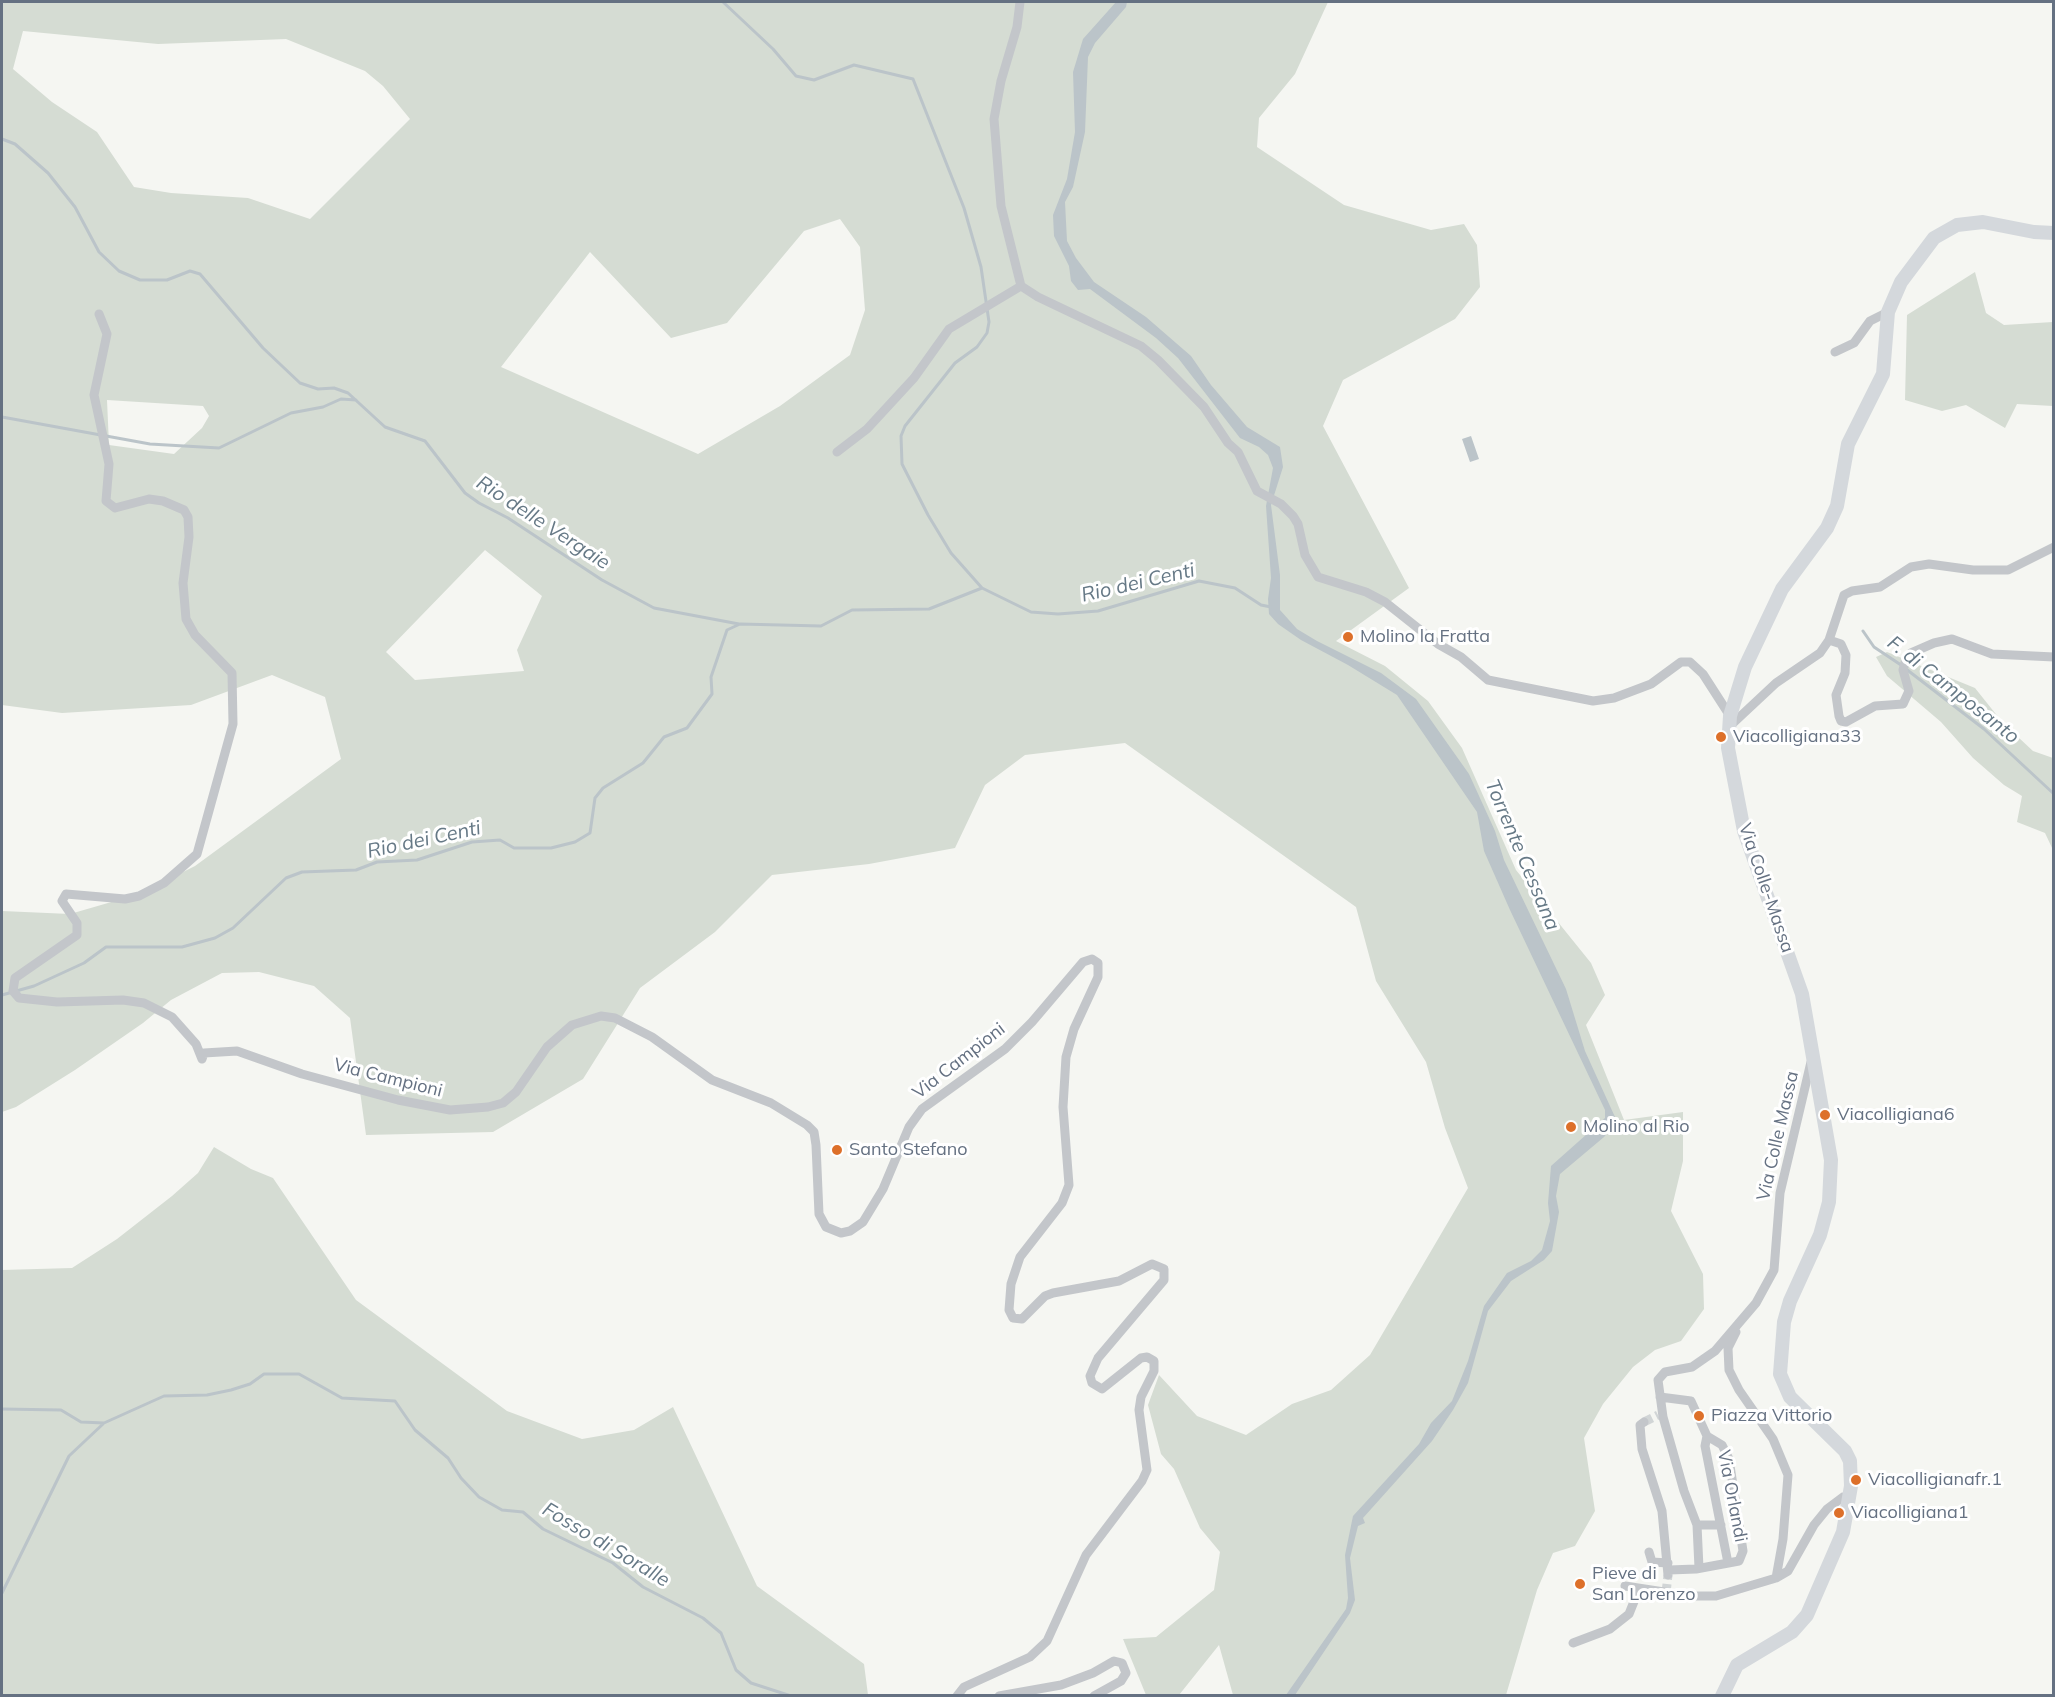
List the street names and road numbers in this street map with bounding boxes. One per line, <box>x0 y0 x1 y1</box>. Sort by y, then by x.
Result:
street label: Via Colle-Massa <box>1734 820 1798 956</box>
street label: Via Campioni <box>909 1018 1009 1104</box>
street label: Via Campioni <box>331 1054 445 1102</box>
street label: Via Colle Massa <box>1753 1069 1803 1203</box>
street label: Via Orlandi <box>1712 1448 1752 1544</box>

